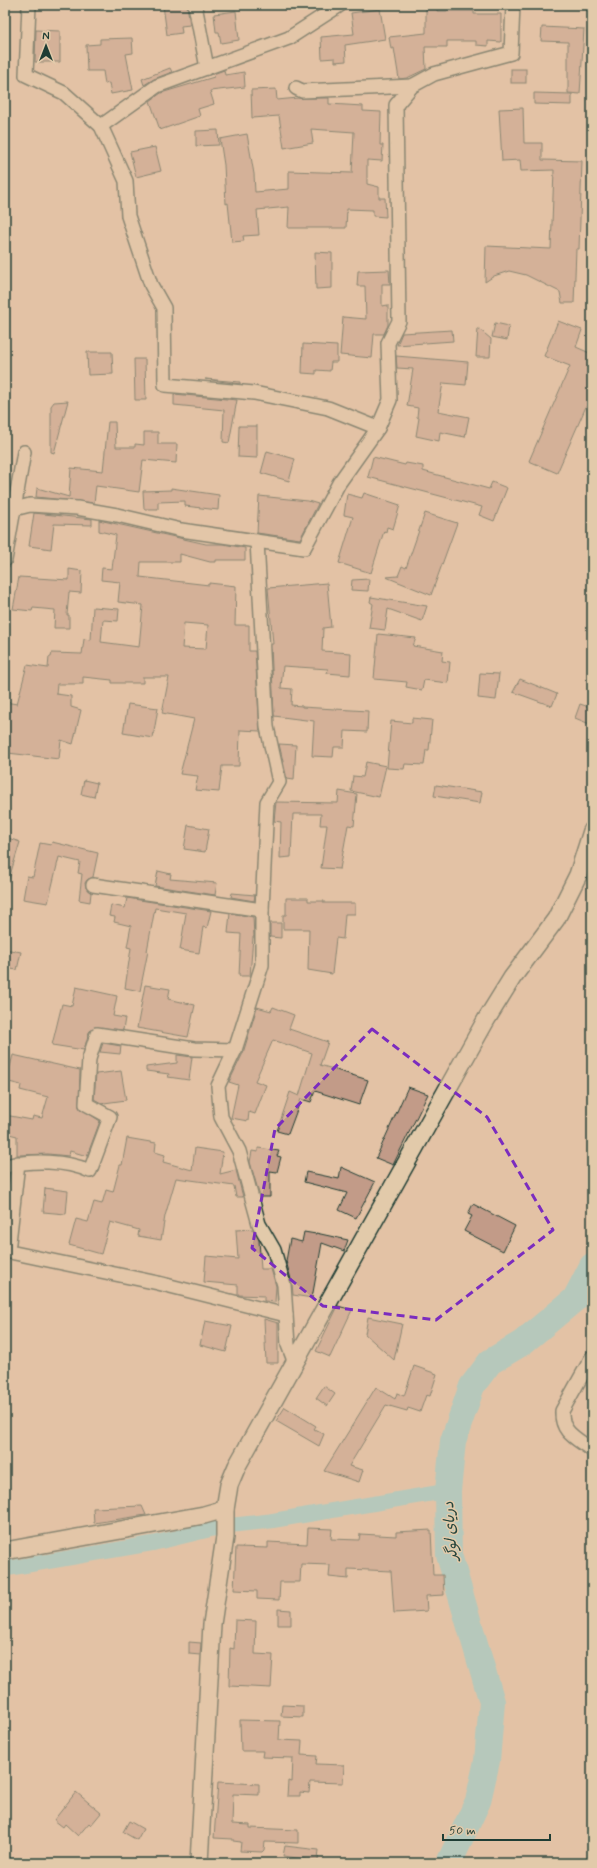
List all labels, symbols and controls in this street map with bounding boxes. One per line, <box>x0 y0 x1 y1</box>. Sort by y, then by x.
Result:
north arrow <box>26 26 66 66</box>
text: N <box>42 30 50 44</box>
water label: دریای لوگر <box>439 1501 463 1563</box>
scale bar <box>443 1816 550 1842</box>
text: 50 m <box>449 1823 476 1839</box>

